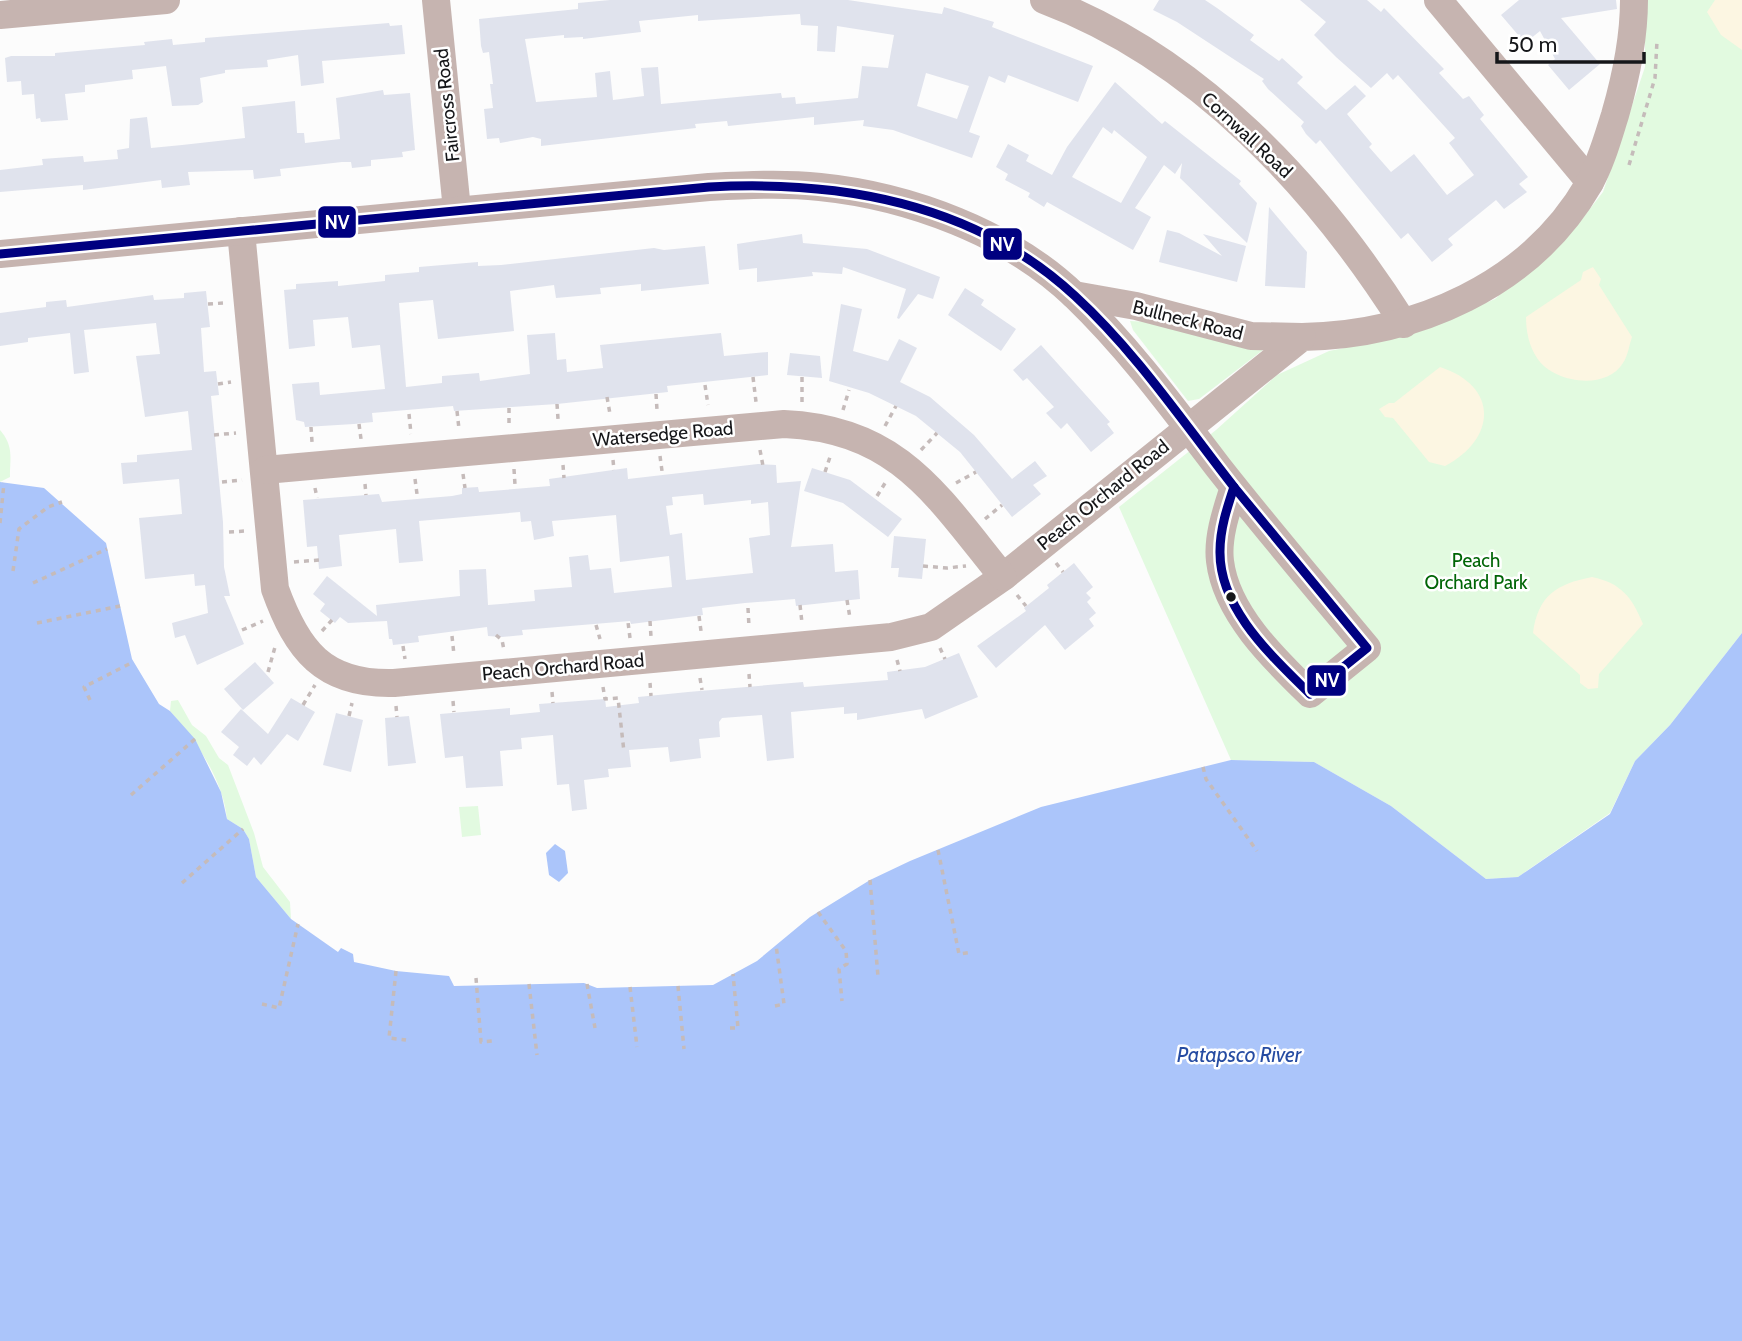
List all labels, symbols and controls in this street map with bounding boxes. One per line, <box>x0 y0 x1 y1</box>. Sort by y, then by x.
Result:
scale bar <box>1497 21 1644 65</box>
text: 50 m <box>1508 32 1557 57</box>
street label: Faircross Road <box>430 47 464 163</box>
street label: Cornwall Road <box>1197 87 1297 183</box>
line badge: NV <box>317 205 357 239</box>
text: NV <box>324 211 350 234</box>
line badge: NV <box>982 227 1023 261</box>
text: NV <box>989 233 1015 256</box>
street label: Bullneck Road <box>1130 295 1246 345</box>
street label: Watersedge Road <box>592 416 734 452</box>
street label: Peach Orchard Road <box>1033 435 1173 555</box>
park label: Peach Orchard Park <box>1424 549 1528 594</box>
unlabelled marker <box>1224 590 1238 604</box>
street label: Peach Orchard Road <box>481 648 645 686</box>
line badge: NV <box>1306 664 1347 697</box>
text: NV <box>1314 669 1340 692</box>
water label: Patapsco River <box>1177 1042 1303 1067</box>

